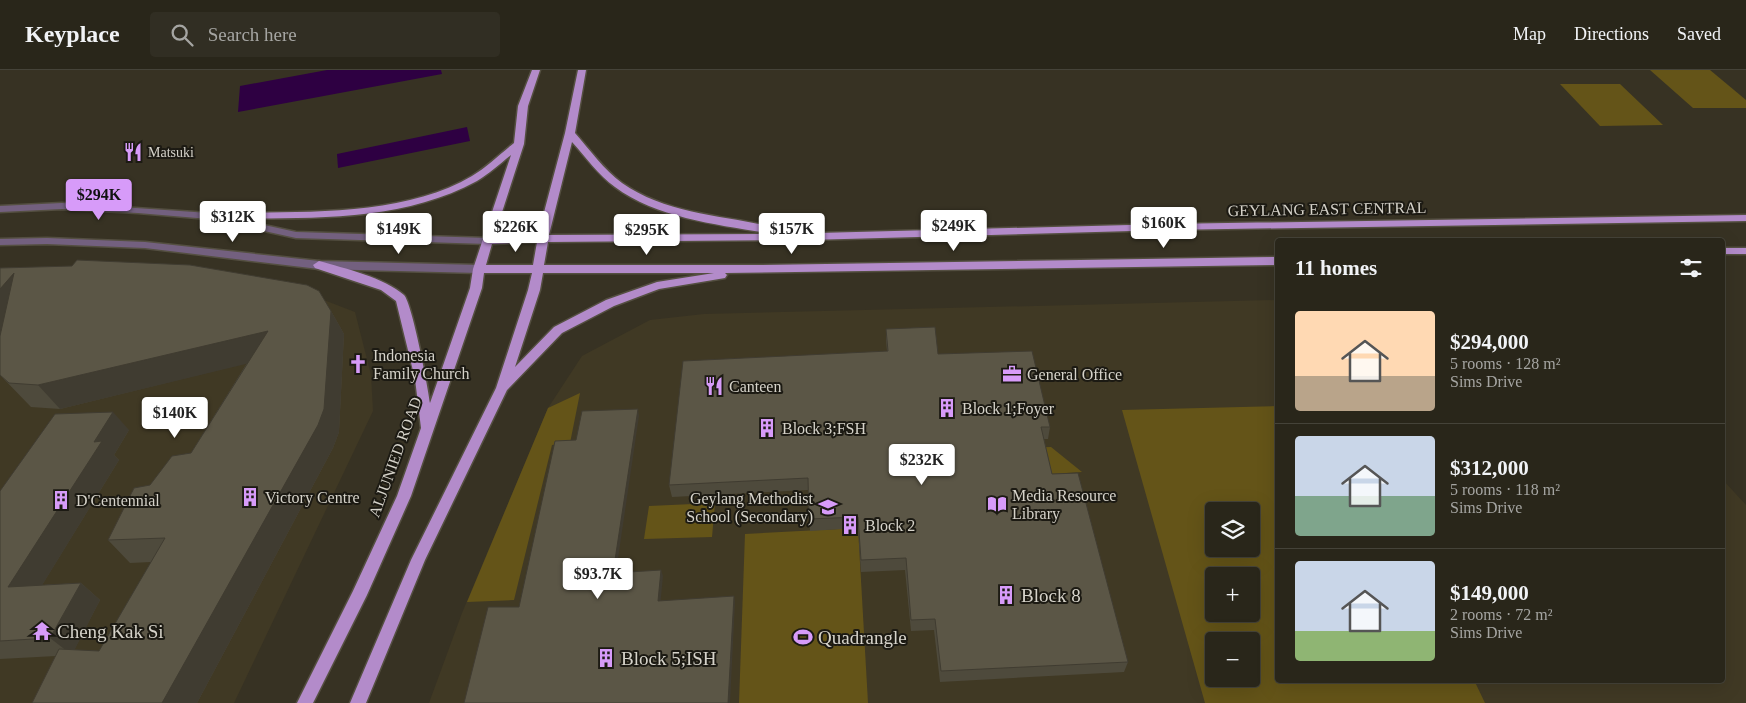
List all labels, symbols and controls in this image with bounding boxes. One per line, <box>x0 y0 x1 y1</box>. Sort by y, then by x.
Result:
search box <box>150 12 500 57</box>
text: Keyplace <box>25 21 120 47</box>
icon: search <box>168 21 196 49</box>
text: Search here <box>208 24 297 45</box>
text: Map <box>1513 24 1546 44</box>
text: Directions <box>1574 24 1649 44</box>
text: Saved <box>1677 24 1721 44</box>
restaurant icon: Matsuki <box>122 141 144 163</box>
place label: Matsuki <box>148 145 194 160</box>
pin: $294K <box>64 178 134 221</box>
text: $294K <box>77 186 121 203</box>
street label: GEYLANG EAST CENTRAL <box>1227 199 1427 219</box>
pin: $312K <box>198 200 268 243</box>
pin: $160K <box>1129 206 1199 249</box>
text: $312K <box>211 208 255 225</box>
pin: $226K <box>481 210 551 253</box>
pin: $249K <box>919 210 989 252</box>
pin: $149K <box>364 212 434 255</box>
pin: $157K <box>757 212 827 255</box>
pin: $295K <box>612 214 682 256</box>
text: $160K <box>1142 214 1186 231</box>
text: $249K <box>932 217 976 234</box>
text: $226K <box>494 218 538 235</box>
text: $149K <box>377 220 421 237</box>
text: $157K <box>770 220 814 237</box>
text: $295K <box>625 221 669 238</box>
icon: filters <box>1677 254 1705 282</box>
text: 11 homes <box>1295 256 1377 280</box>
text: $294,000 <box>1450 330 1529 354</box>
icon: home <box>1335 331 1395 391</box>
place label: Indonesia Family Church <box>373 347 469 383</box>
church icon: Indonesia Family Church <box>347 353 369 375</box>
text: 5 rooms · 128 m² <box>1450 355 1561 372</box>
office icon: General Office <box>1001 363 1023 385</box>
place label: General Office <box>1027 366 1122 383</box>
text: Sims Drive <box>1450 373 1522 390</box>
restaurant icon: Canteen <box>703 375 725 397</box>
place label: Canteen <box>729 378 781 395</box>
street label: ALJUNIED ROAD <box>365 395 425 519</box>
pin: $140K <box>140 396 210 439</box>
building icon: Block 1;Foyer <box>936 397 958 419</box>
place label: Block 1;Foyer <box>962 400 1055 418</box>
text: $140K <box>153 404 197 421</box>
building icon: Block 3;FSH <box>756 417 778 439</box>
place label: Block 3;FSH <box>782 420 866 437</box>
pin: $232K <box>887 444 957 486</box>
text: $232K <box>900 451 944 468</box>
icon: home <box>1335 456 1395 516</box>
text: $312,000 <box>1450 456 1529 480</box>
text: 5 rooms · 118 m² <box>1450 481 1560 498</box>
building icon: Victory Centre <box>239 486 261 508</box>
place label: Media Resource Library <box>1012 487 1116 523</box>
building icon: D'Centennial <box>50 489 72 511</box>
place label: Victory Centre <box>265 489 360 507</box>
place label: Geylang Methodist School (Secondary) <box>686 490 814 526</box>
place label: D'Centennial <box>76 492 160 509</box>
library icon: Media Resource Library <box>986 493 1008 515</box>
school or university icon: Geylang Methodist School (Secondary) <box>817 496 839 518</box>
text: Sims Drive <box>1450 499 1522 516</box>
map controls <box>1205 502 1260 687</box>
button: layers <box>1205 502 1260 557</box>
building icon: Block 2 <box>839 514 861 536</box>
place label: Block 2 <box>865 517 915 534</box>
pin: $93.7K <box>557 558 639 600</box>
text: $93.7K <box>574 565 622 582</box>
button: + <box>1205 567 1260 622</box>
icon: home <box>1335 581 1395 641</box>
text: $149,000 <box>1450 581 1529 605</box>
building icon: Block 8 <box>995 584 1017 606</box>
place label: Block 8 <box>1021 585 1081 606</box>
text: 2 rooms · 72 m² <box>1450 606 1553 623</box>
temple icon: Cheng Kak Si <box>31 620 53 642</box>
place label: Cheng Kak Si <box>57 621 164 642</box>
text: Sims Drive <box>1450 624 1522 641</box>
sports icon: Quadrangle <box>792 626 814 648</box>
place label: Quadrangle <box>818 627 907 648</box>
button: − <box>1205 632 1260 687</box>
building icon: Block 5;ISH <box>595 647 617 669</box>
place label: Block 5;ISH <box>621 648 717 669</box>

